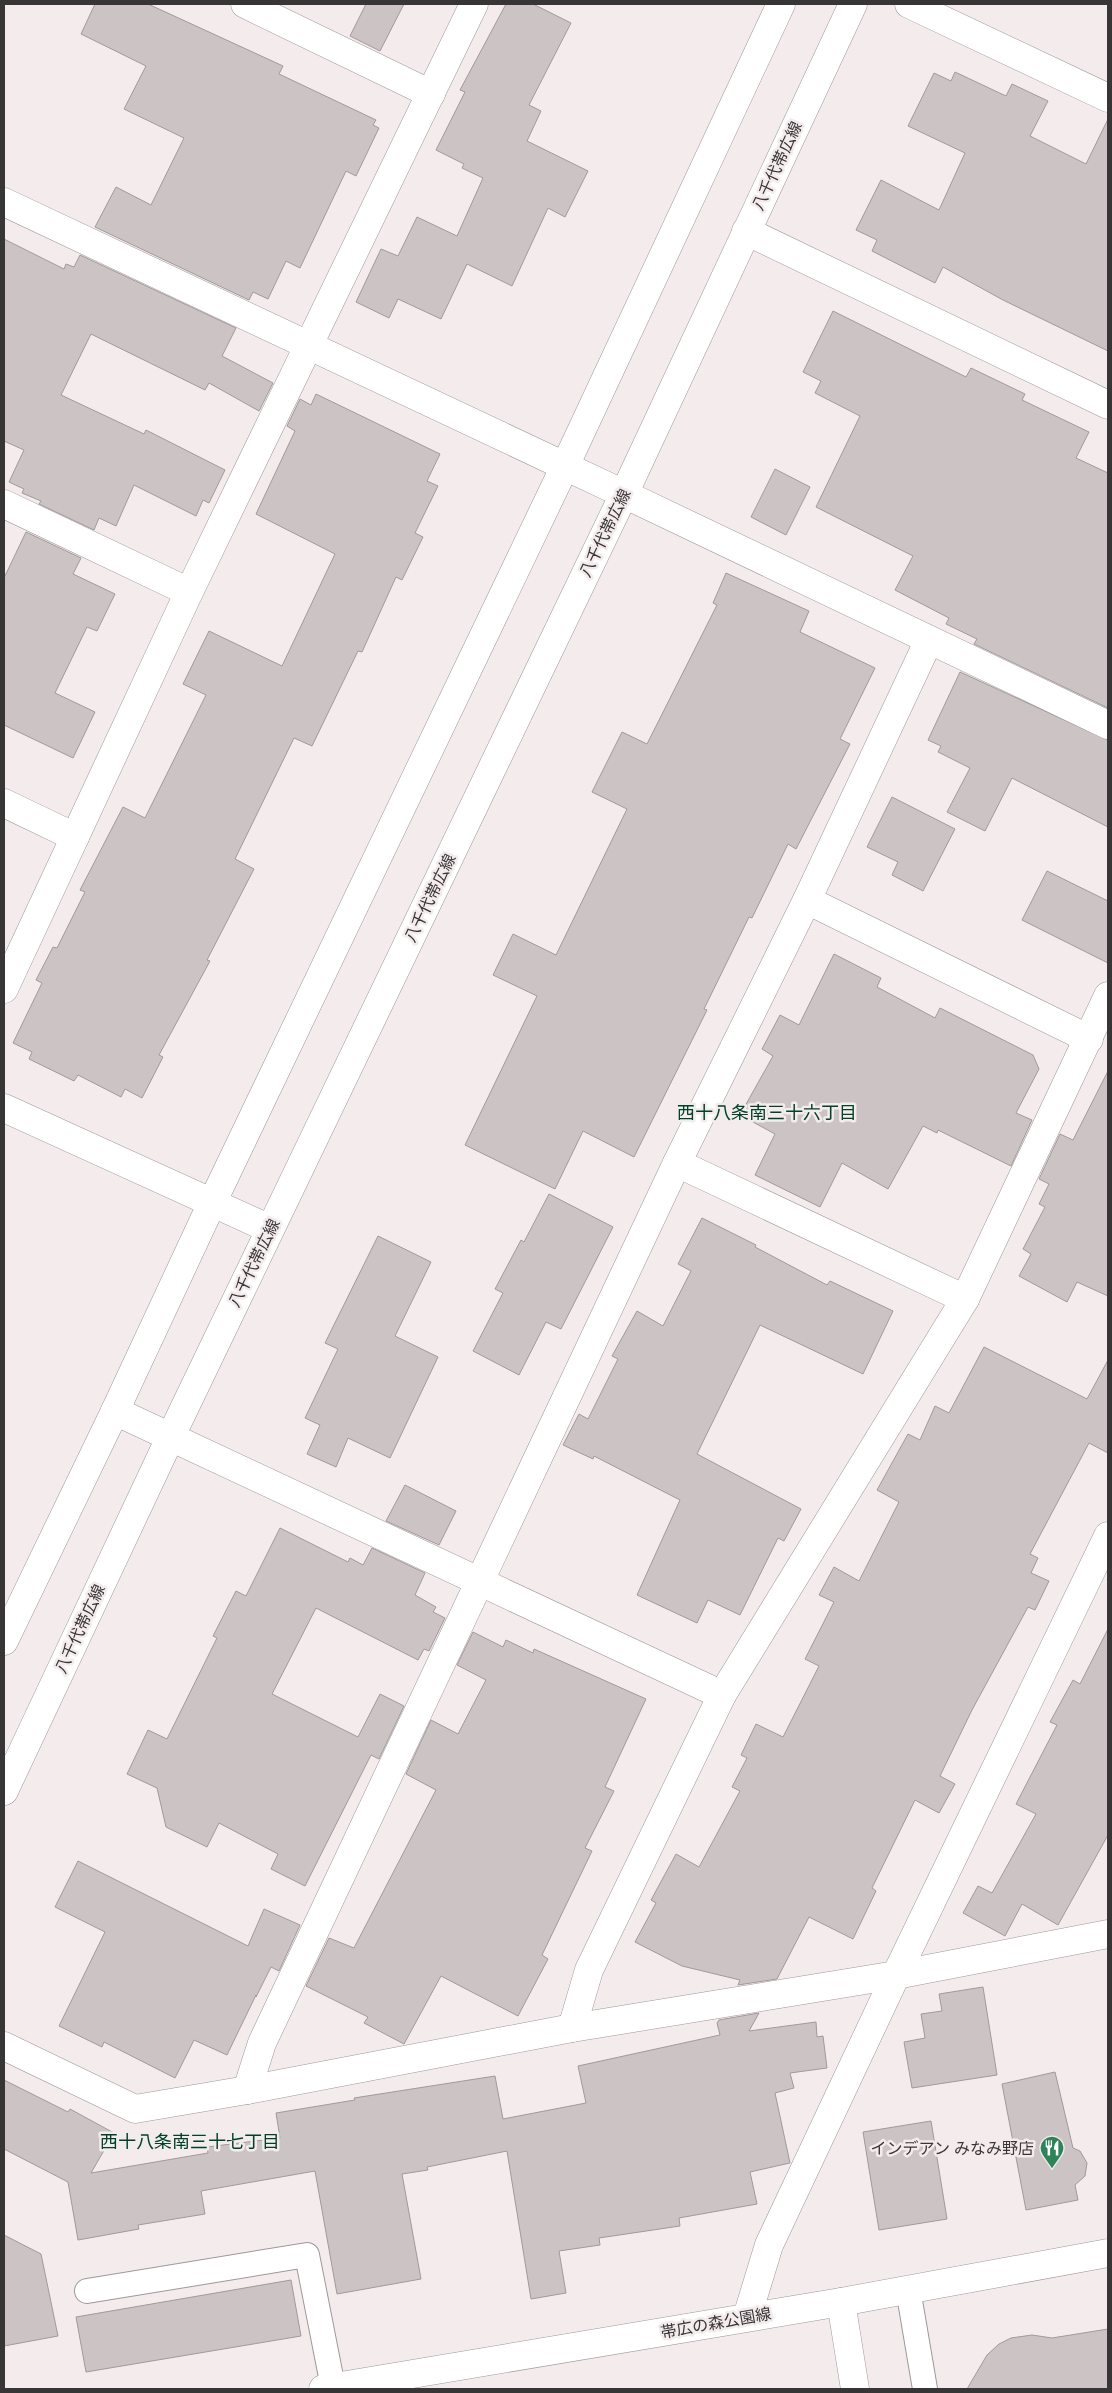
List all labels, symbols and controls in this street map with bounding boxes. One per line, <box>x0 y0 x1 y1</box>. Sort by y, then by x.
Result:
street label: 八千代帯広線 <box>748 118 806 214</box>
street label: 八千代帯広線 <box>575 486 635 580</box>
street label: 八千代帯広線 <box>400 851 460 945</box>
district label: 西十八条南三十六丁目 <box>677 1102 857 1123</box>
street label: 八千代帯広線 <box>224 1216 284 1310</box>
street label: 八千代帯広線 <box>51 1581 109 1677</box>
district label: 西十八条南三十七丁目 <box>100 2131 280 2152</box>
restaurant icon: インデアン みなみ野店 <box>1039 2135 1065 2169</box>
place label: インデアン みなみ野店 <box>871 2139 1034 2158</box>
street label: 帯広の森公園線 <box>659 2304 773 2342</box>

